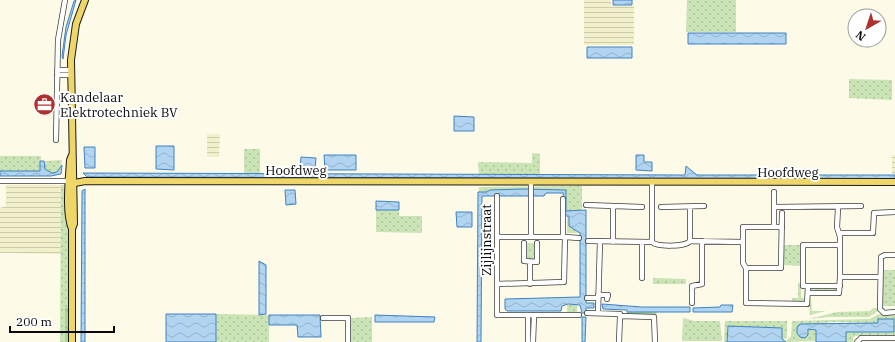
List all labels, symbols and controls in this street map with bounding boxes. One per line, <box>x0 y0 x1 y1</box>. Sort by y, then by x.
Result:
north arrow <box>847 8 887 48</box>
text: N <box>853 27 868 44</box>
place label: Kandelaar Elektrotechniek BV <box>60 89 178 121</box>
office icon: Kandelaar Elektrotechniek BV <box>31 91 57 117</box>
street label: Hoofdweg <box>265 162 327 179</box>
street label: Hoofdweg <box>757 164 819 181</box>
street label: Zijlijnstraat <box>478 204 495 276</box>
scale bar <box>10 308 114 334</box>
text: 200 m <box>16 314 52 329</box>

